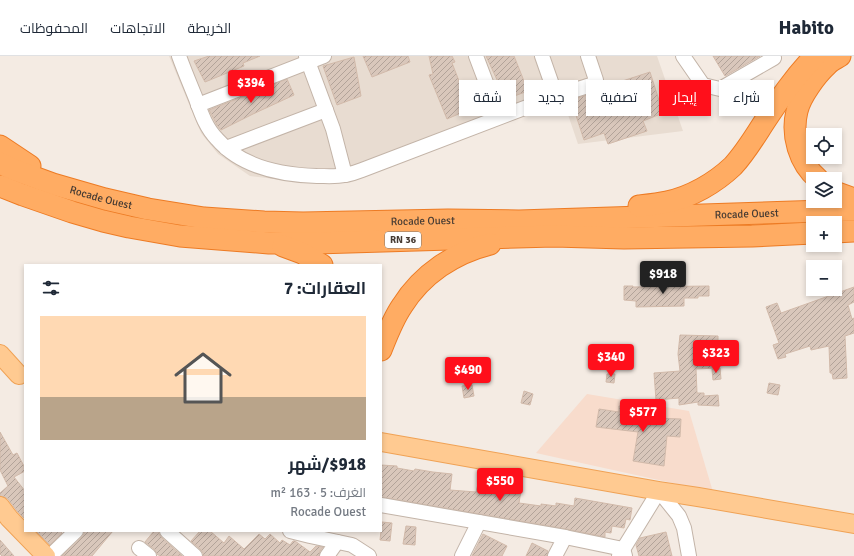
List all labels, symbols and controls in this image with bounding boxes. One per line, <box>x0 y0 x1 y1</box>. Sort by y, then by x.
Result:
text: Habito <box>779 16 834 40</box>
text: المحفوظات <box>20 20 88 37</box>
text: الاتجاهات <box>110 20 166 37</box>
text: الخريطة <box>188 20 231 37</box>
pin: $394 <box>227 70 275 104</box>
text: $394 <box>237 75 265 91</box>
chip: شقة <box>459 80 516 116</box>
chip: جديد <box>524 80 578 116</box>
chip: تصفية <box>586 80 651 116</box>
chip: إيجار <box>659 80 711 116</box>
chip: شراء <box>719 80 774 116</box>
map controls <box>806 128 842 296</box>
button: locate <box>806 128 842 164</box>
button: layers <box>806 172 842 208</box>
street label: Rocade Ouest <box>68 183 134 212</box>
street label: Rocade Ouest <box>714 206 779 221</box>
street label: Rocade Ouest <box>391 213 455 228</box>
button: + <box>806 216 842 252</box>
road number: RN 36 <box>385 232 421 248</box>
button: − <box>806 260 842 296</box>
pin: $918 <box>639 261 687 295</box>
text: $918 <box>649 266 677 282</box>
icon: filters <box>40 277 62 299</box>
text: العقارات: 7 <box>284 278 366 299</box>
pin: $323 <box>692 340 740 374</box>
icon: home <box>167 342 239 414</box>
pin: $340 <box>587 344 635 378</box>
text: $323 <box>702 345 730 361</box>
text: $340 <box>597 349 625 365</box>
pin: $490 <box>444 357 492 391</box>
text: $490 <box>454 362 482 378</box>
pin: $577 <box>619 399 667 433</box>
text: $577 <box>629 404 657 420</box>
text: $918/شهر <box>288 454 366 475</box>
pin: $550 <box>476 468 524 502</box>
text: $550 <box>486 473 514 489</box>
text: الغرف: 5 · 163 m² <box>270 485 366 501</box>
text: Rocade Ouest <box>290 504 366 520</box>

